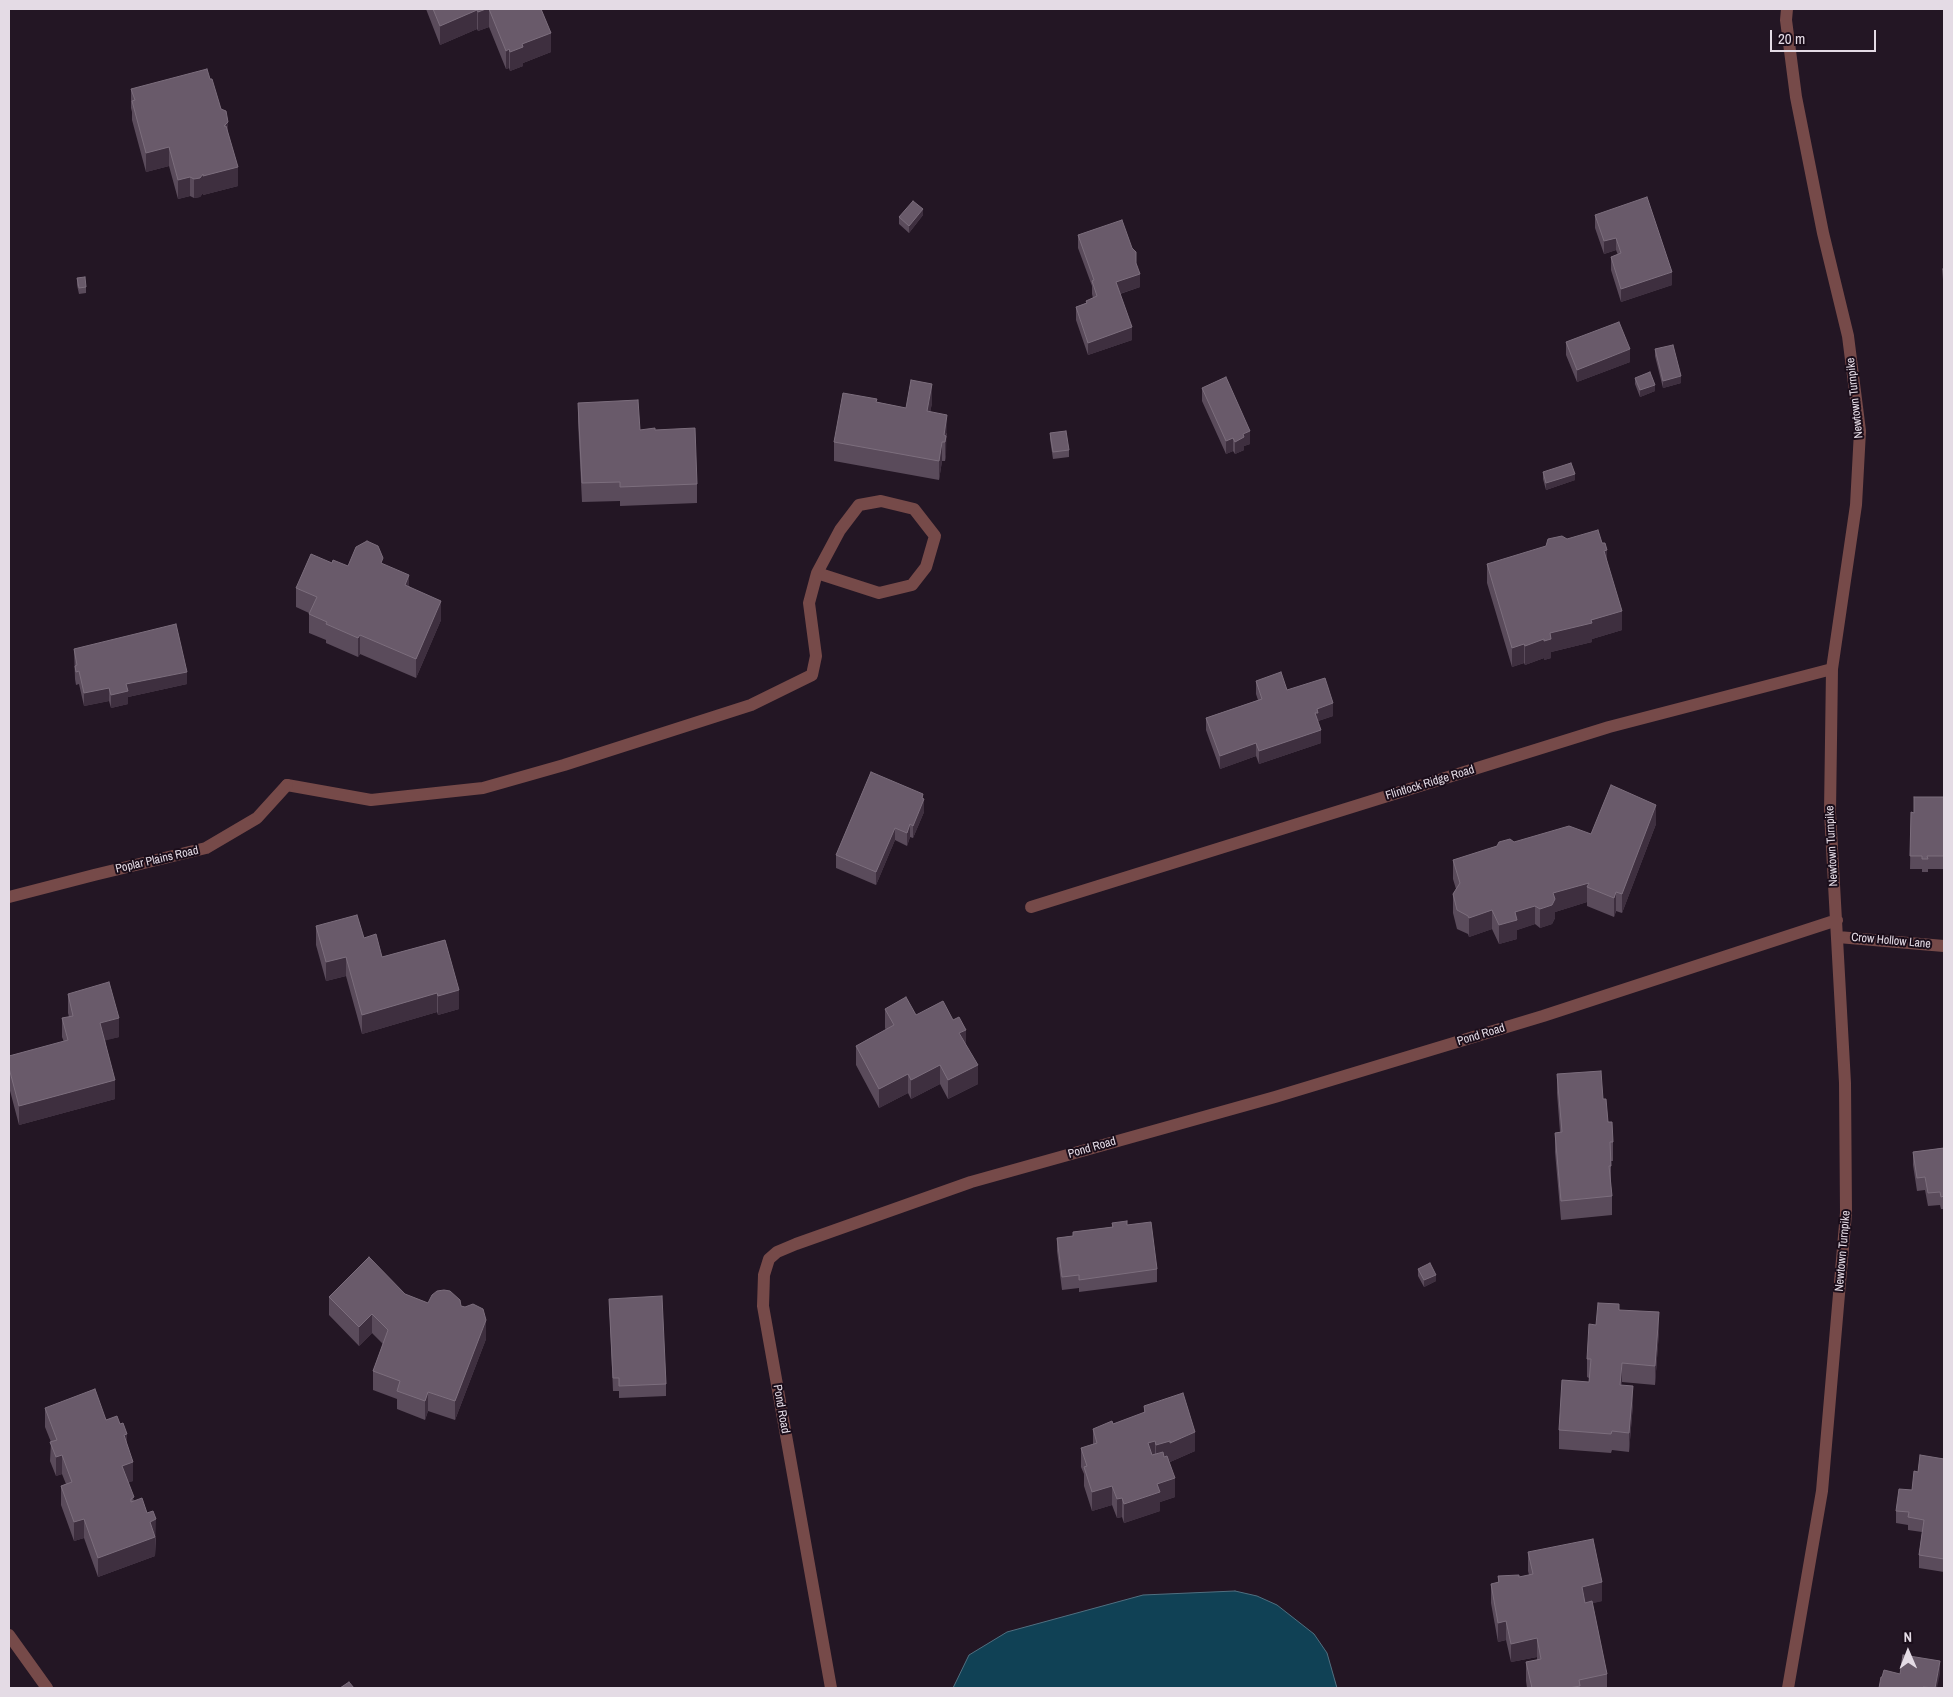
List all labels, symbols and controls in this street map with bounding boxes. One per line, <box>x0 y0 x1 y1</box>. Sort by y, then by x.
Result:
scale bar <box>1773 20 1879 52</box>
text: 20 m <box>1778 28 1805 49</box>
street label: Newtown Turnpike <box>1844 357 1866 439</box>
street label: Flintlock Ridge Road <box>1384 763 1476 803</box>
street label: Newtown Turnpike <box>1823 805 1841 887</box>
street label: Poplar Plains Road <box>114 843 200 877</box>
street label: Crow Hollow Lane <box>1851 930 1931 952</box>
street label: Pond Road <box>1455 1021 1507 1049</box>
street label: Pond Road <box>1066 1134 1118 1162</box>
street label: Newtown Turnpike <box>1832 1210 1854 1292</box>
street label: Pond Road <box>770 1384 792 1434</box>
north arrow <box>1883 1627 1933 1677</box>
text: N <box>1903 1628 1912 1646</box>

